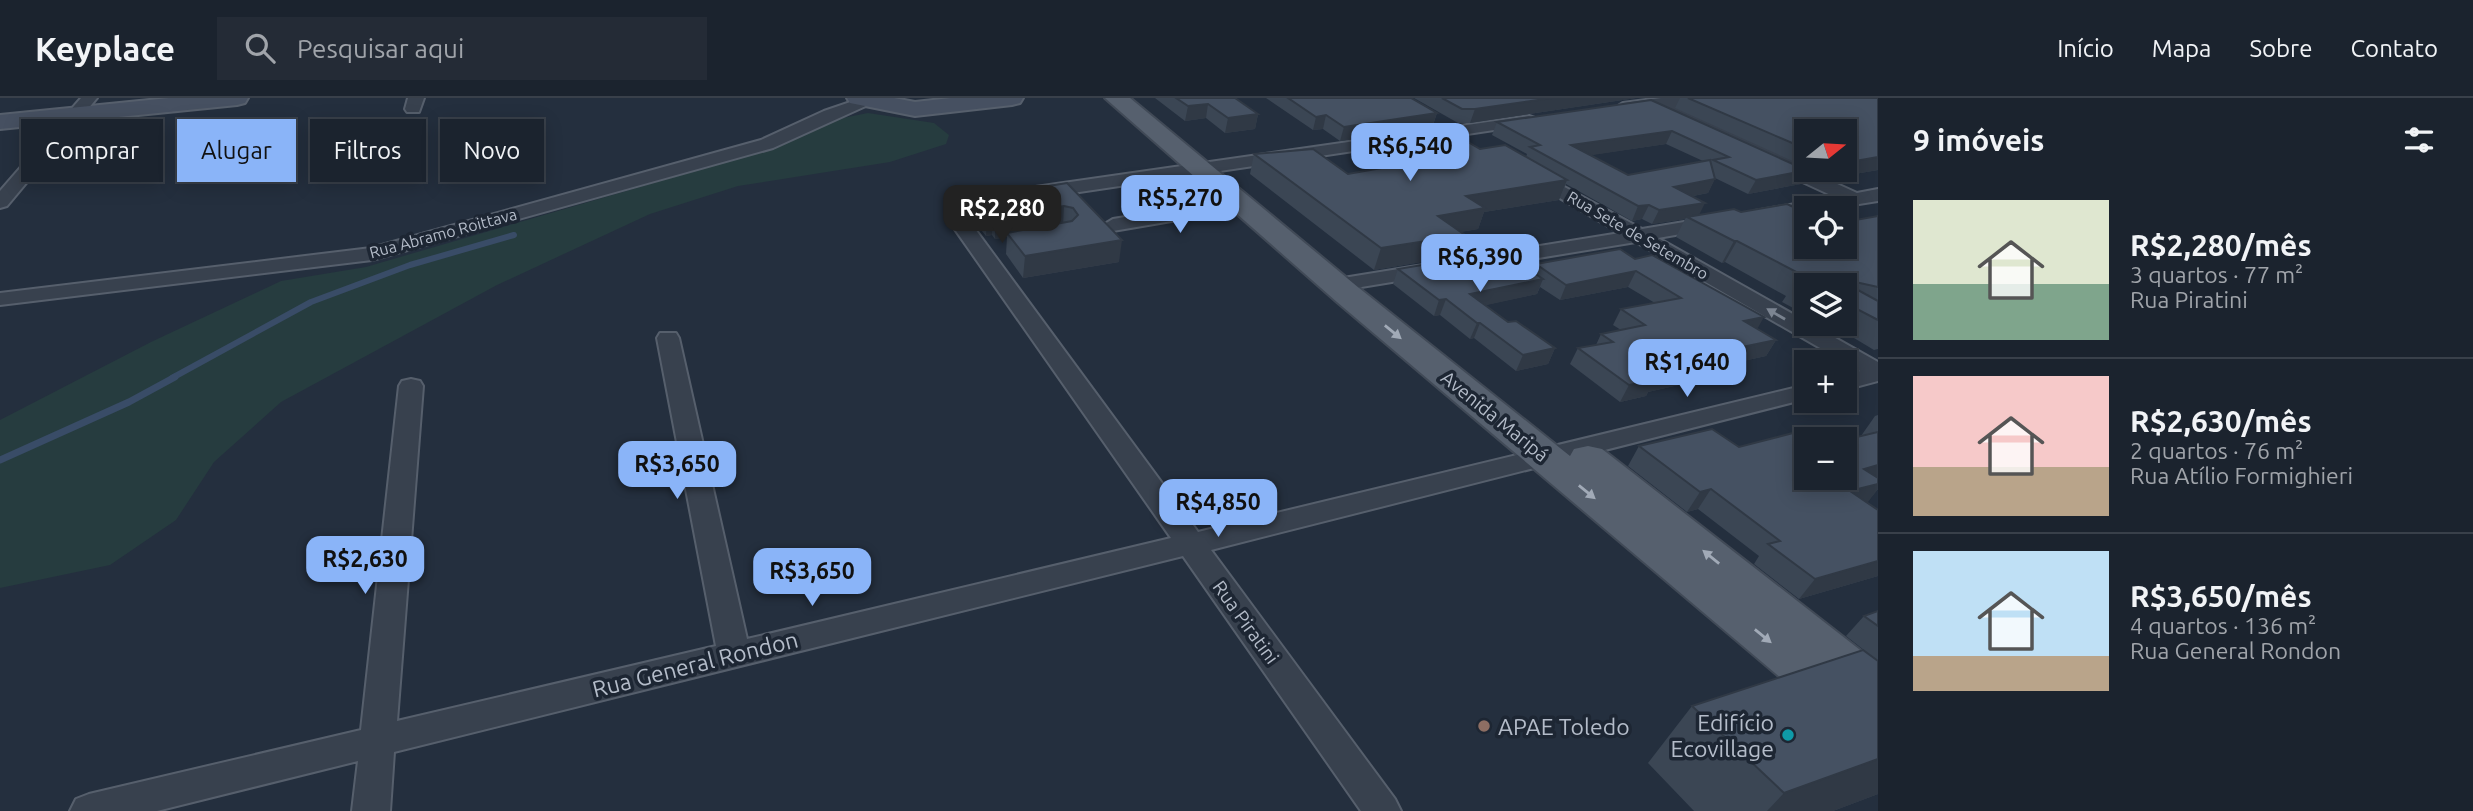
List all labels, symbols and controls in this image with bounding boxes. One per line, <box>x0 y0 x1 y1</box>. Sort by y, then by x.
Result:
search box <box>217 17 707 80</box>
icon: search <box>241 29 279 67</box>
text: Keyplace <box>35 30 175 67</box>
text: Pesquisar aqui <box>297 34 464 63</box>
text: Início <box>2057 35 2114 62</box>
text: Mapa <box>2152 35 2211 62</box>
text: Sobre <box>2249 35 2312 62</box>
text: Contato <box>2350 35 2438 62</box>
chip: Comprar <box>21 119 163 182</box>
chip: Alugar <box>177 119 296 182</box>
chip: Filtros <box>310 119 426 182</box>
chip: Novo <box>440 119 544 182</box>
north arrow <box>1794 119 1857 182</box>
map controls <box>1794 119 1857 490</box>
icon: filters <box>2400 121 2438 159</box>
pin: R$6,540 <box>1345 123 1475 183</box>
text: 9 imóveis <box>1913 123 2044 157</box>
text: R$6,540 <box>1367 133 1453 158</box>
pin: R$5,270 <box>1115 176 1245 235</box>
text: R$5,270 <box>1137 185 1223 210</box>
pin: R$2,280 <box>937 186 1067 245</box>
street label: Rua Sete de Setembro <box>1564 187 1712 283</box>
text: R$2,280 <box>959 195 1045 220</box>
button: locate <box>1794 196 1857 259</box>
street label: Rua Abramo Roittava <box>367 205 519 261</box>
icon: home <box>1969 228 2053 312</box>
text: R$2,280/mês <box>2130 228 2312 262</box>
pin: R$6,390 <box>1415 234 1545 294</box>
text: R$6,390 <box>1437 244 1523 269</box>
text: 3 quartos · 77 m² <box>2130 262 2303 287</box>
button: layers <box>1794 273 1857 336</box>
text: Rua Piratini <box>2130 287 2248 312</box>
one-way arrow <box>1767 308 1786 320</box>
one-way arrow <box>1384 324 1401 339</box>
pin: R$1,640 <box>1622 340 1752 399</box>
text: R$1,640 <box>1644 349 1730 374</box>
button: + <box>1794 350 1857 413</box>
street label: Avenida Maripá <box>1437 366 1553 466</box>
icon: home <box>1969 404 2053 488</box>
text: R$2,630/mês <box>2130 404 2312 438</box>
button: − <box>1794 427 1857 490</box>
text: 2 quartos · 76 m² <box>2130 438 2303 463</box>
pin: R$3,650 <box>612 442 742 501</box>
text: R$3,650 <box>634 451 720 476</box>
text: Rua Atílio Formighieri <box>2130 463 2353 488</box>
pin: R$4,850 <box>1153 480 1283 539</box>
one-way arrow <box>1578 484 1596 499</box>
text: R$4,850 <box>1175 489 1261 514</box>
pin: R$2,630 <box>300 536 430 596</box>
text: R$2,630 <box>322 546 408 571</box>
pin: R$3,650 <box>747 548 877 608</box>
one-way arrow <box>1702 550 1719 565</box>
text: R$3,650 <box>769 558 855 583</box>
street label: Rua Piratini <box>1209 576 1283 668</box>
icon: home <box>1969 579 2053 663</box>
text: R$3,650/mês <box>2130 579 2312 613</box>
text: 4 quartos · 136 m² <box>2130 613 2316 638</box>
street label: Rua General Rondon <box>590 626 800 702</box>
one-way arrow <box>1755 628 1772 643</box>
text: Rua General Rondon <box>2130 638 2341 663</box>
place label: Edifício Ecovillage <box>1670 710 1774 761</box>
place label: APAE Toledo <box>1498 714 1630 739</box>
marker: APAE Toledo <box>1476 718 1492 734</box>
marker: Edifício Ecovillage <box>1780 727 1796 743</box>

